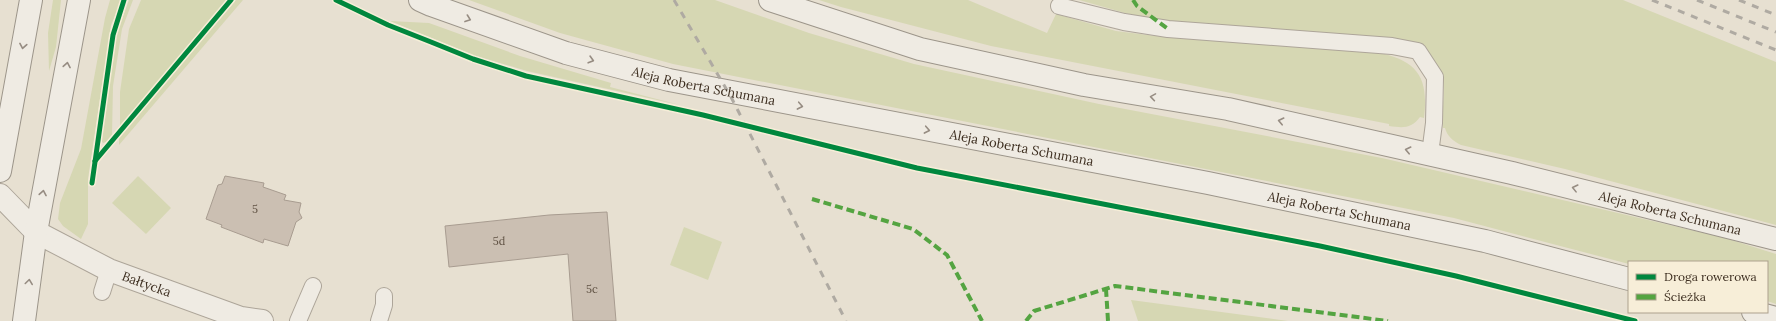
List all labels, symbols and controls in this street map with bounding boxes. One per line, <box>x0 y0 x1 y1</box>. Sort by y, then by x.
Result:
one-way arrow <box>464 14 471 22</box>
one-way arrow <box>19 43 27 49</box>
one-way arrow <box>587 55 594 64</box>
one-way arrow <box>62 62 71 69</box>
street label: Aleja Roberta Schumana <box>629 62 777 109</box>
one-way arrow <box>1150 93 1156 102</box>
one-way arrow <box>797 101 803 109</box>
one-way arrow <box>1278 118 1284 126</box>
street label: Aleja Roberta Schumana <box>947 125 1096 170</box>
one-way arrow <box>924 126 930 134</box>
one-way arrow <box>1405 146 1411 154</box>
one-way arrow <box>1572 185 1579 193</box>
street label: Aleja Roberta Schumana <box>1596 186 1744 239</box>
street label: Aleja Roberta Schumana <box>1265 187 1413 234</box>
one-way arrow <box>38 190 47 196</box>
house number: 5 <box>252 202 258 216</box>
house number: 5d <box>493 234 506 248</box>
legend <box>1628 261 1768 313</box>
street label: Bałtycka <box>120 267 174 301</box>
text: Droga rowerowa <box>1664 269 1757 284</box>
one-way arrow <box>24 279 33 285</box>
house number: 5c <box>586 282 598 296</box>
text: Ścieżka <box>1664 289 1706 304</box>

